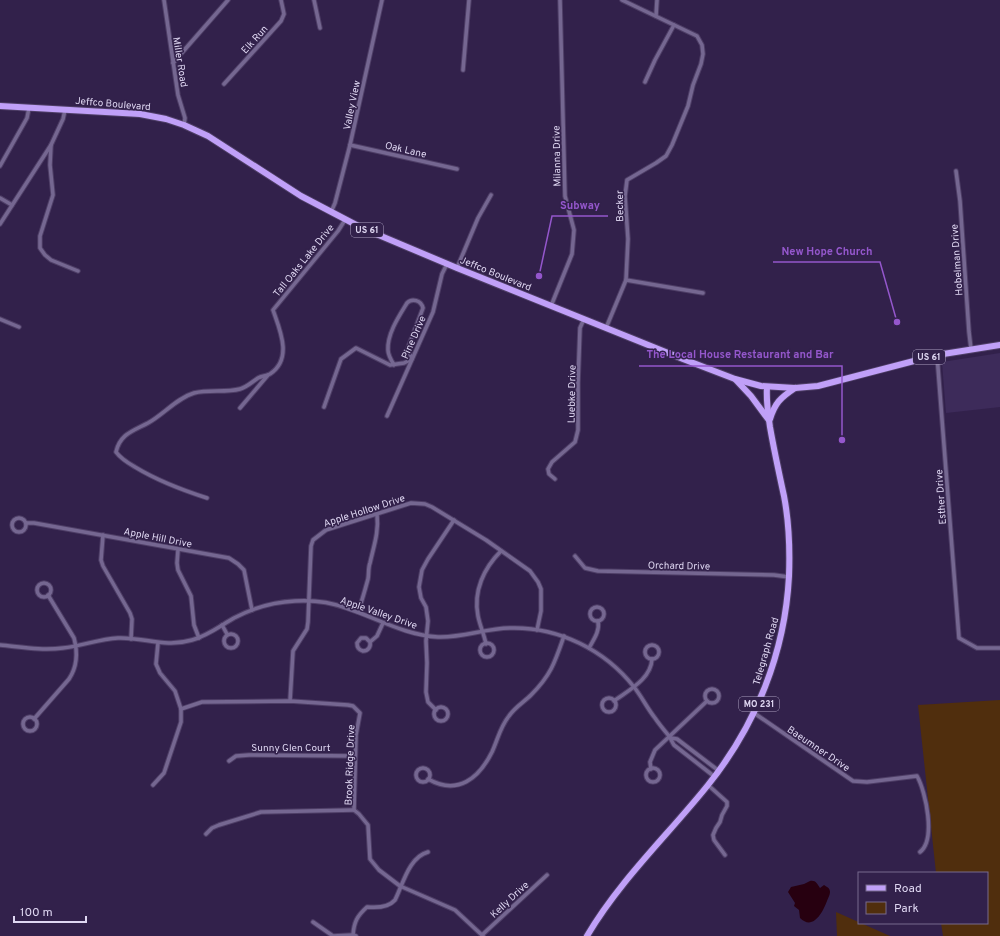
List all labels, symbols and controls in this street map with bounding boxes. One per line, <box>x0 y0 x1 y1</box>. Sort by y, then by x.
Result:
street label: Elk Run <box>239 23 271 57</box>
street label: Miller Road <box>169 36 190 88</box>
street label: Valley View <box>341 79 364 131</box>
street label: Jeffco Boulevard <box>75 95 151 114</box>
street label: Milanna Drive <box>550 125 565 187</box>
street label: Oak Lane <box>384 139 428 162</box>
street label: Becker <box>614 190 627 222</box>
callout: Subway <box>552 193 608 216</box>
text: Subway <box>560 199 600 213</box>
street label: Tall Oaks Lake Drive <box>271 222 337 300</box>
road number: US 61 <box>351 223 383 237</box>
street label: Hobelman Drive <box>949 224 966 296</box>
callout: New Hope Church <box>773 239 880 262</box>
text: New Hope Church <box>781 245 873 259</box>
street label: Jeffco Boulevard <box>458 254 533 295</box>
street label: Pine Drive <box>399 314 430 361</box>
callout: The Local House Restaurant and Bar <box>639 343 842 366</box>
text: The Local House Restaurant and Bar <box>646 348 834 362</box>
road number: US 61 <box>913 350 945 364</box>
street label: Luebke Drive <box>565 365 580 423</box>
street label: Esther Drive <box>933 469 950 525</box>
street label: Apple Hollow Drive <box>322 492 407 531</box>
street label: Apple Hill Drive <box>123 525 193 551</box>
street label: Orchard Drive <box>648 559 710 574</box>
street label: Apple Valley Drive <box>338 594 419 633</box>
street label: Telegraph Road <box>751 616 782 687</box>
road number: MO 231 <box>739 697 779 711</box>
street label: Baeumner Drive <box>784 723 852 775</box>
street label: Brook Ridge Drive <box>343 724 358 806</box>
street label: Sunny Glen Court <box>251 742 331 755</box>
legend <box>858 872 988 924</box>
street label: Kelly Drive <box>488 879 532 921</box>
text: Road <box>894 881 922 897</box>
scale bar <box>14 898 86 924</box>
text: Park <box>894 901 919 917</box>
text: 100 m <box>20 905 53 921</box>

